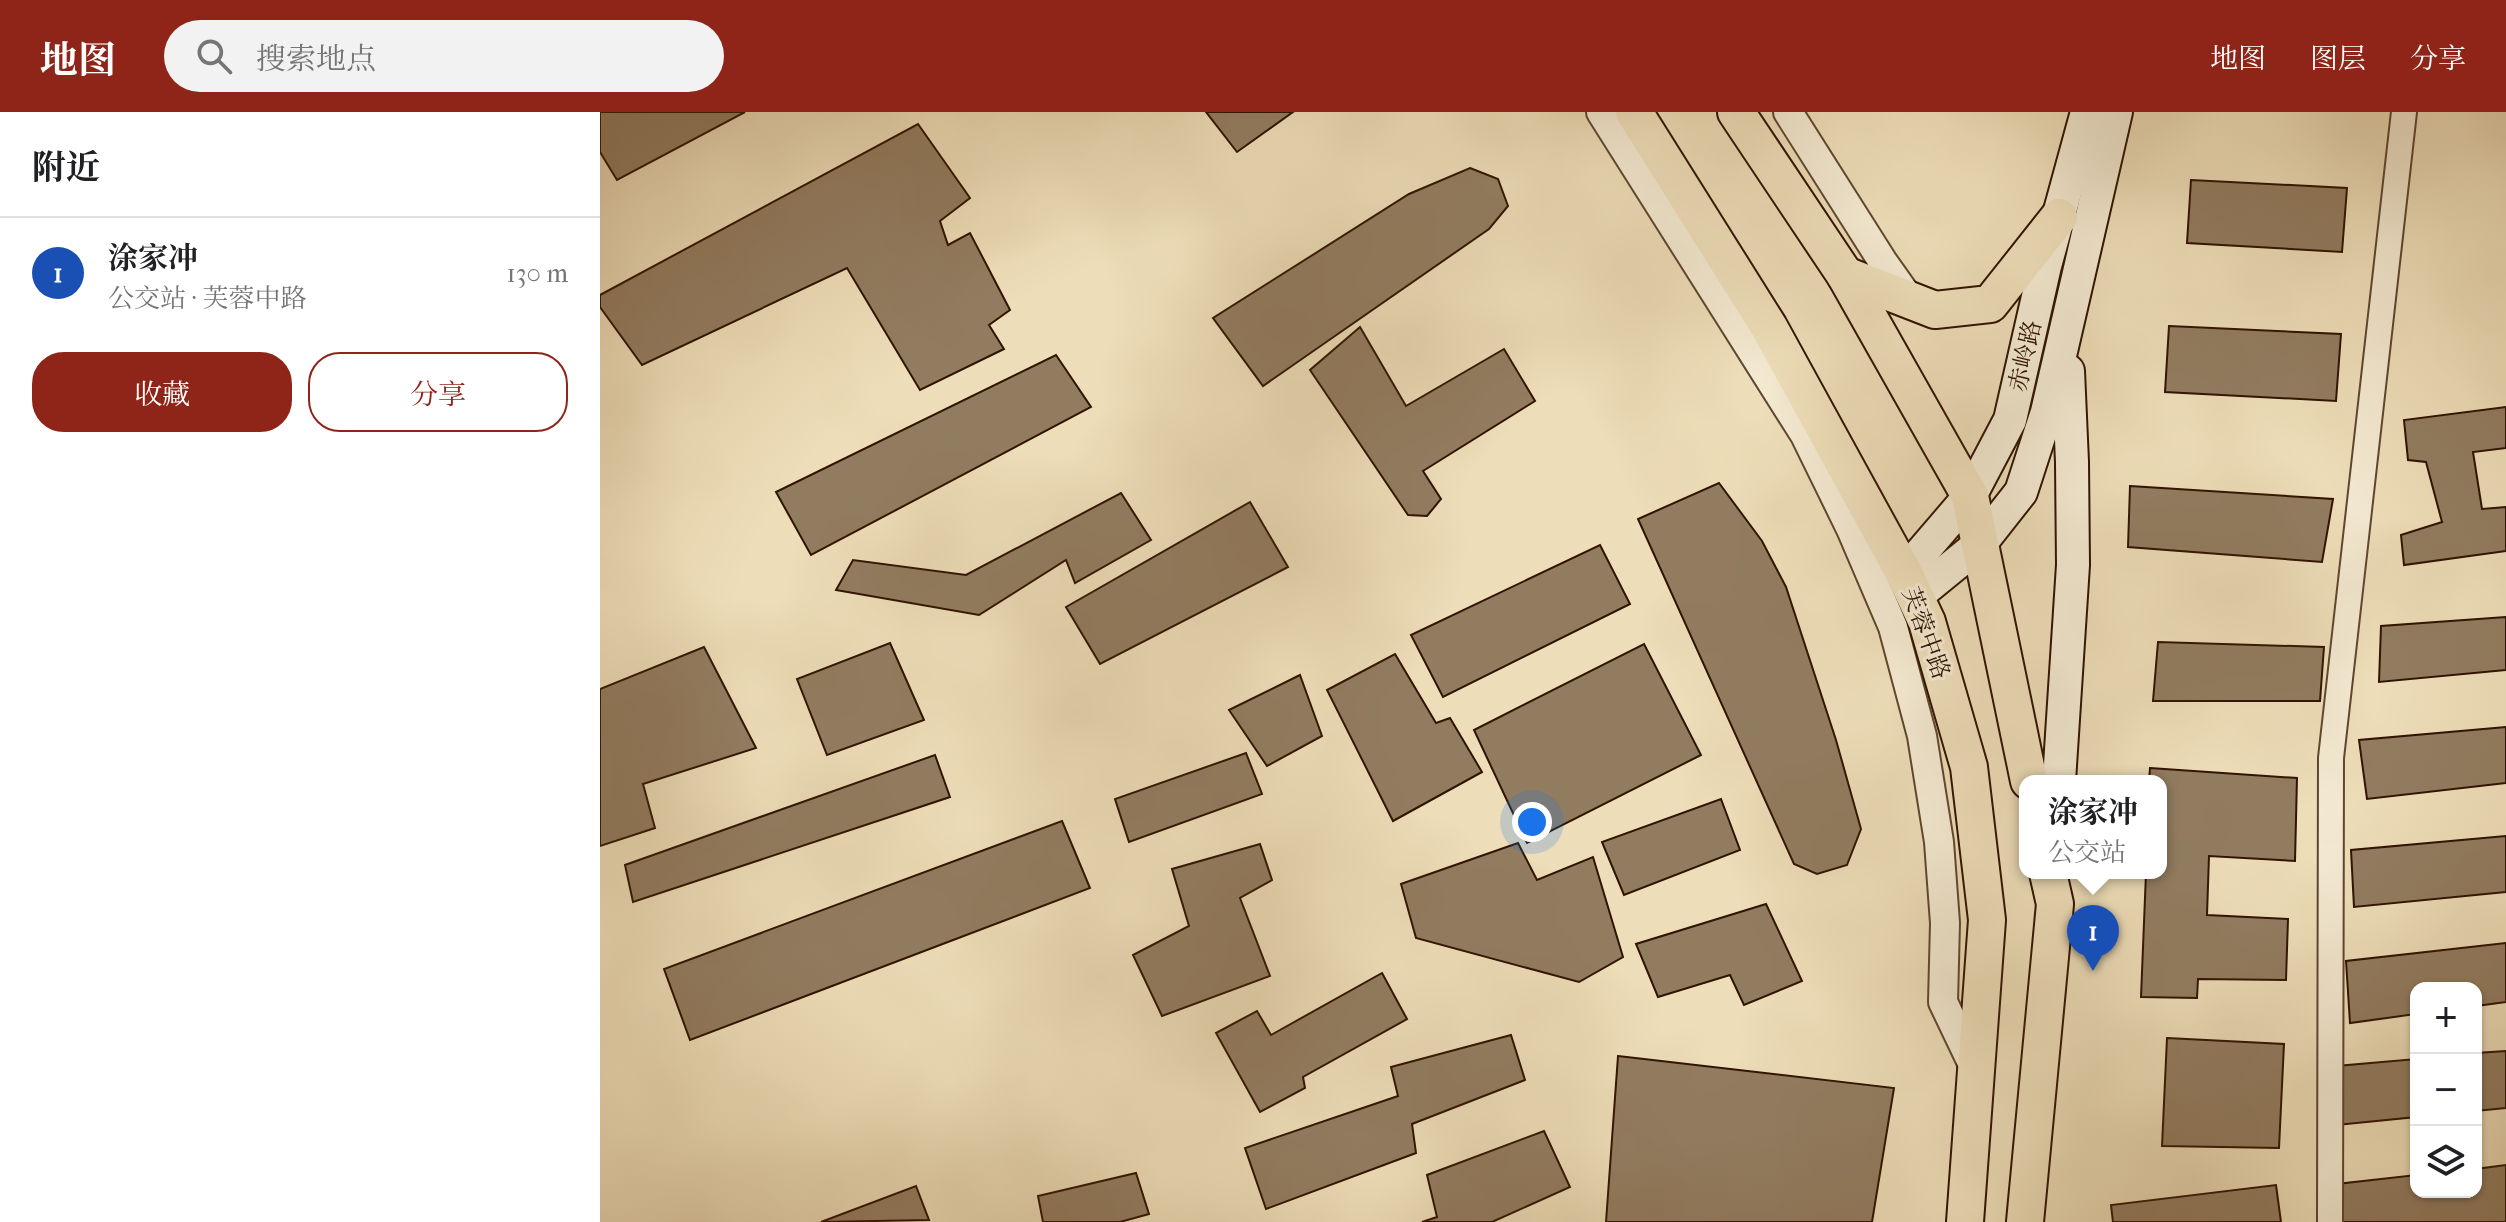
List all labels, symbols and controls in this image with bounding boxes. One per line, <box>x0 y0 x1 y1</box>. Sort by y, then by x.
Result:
search box <box>164 20 724 92</box>
icon: search <box>192 34 236 78</box>
text: 地图 <box>40 38 116 83</box>
text: 搜索地点 <box>256 42 376 77</box>
text: 地图 <box>2210 42 2266 75</box>
text: 图层 <box>2310 42 2366 75</box>
text: 分享 <box>2410 42 2466 75</box>
text: 附近 <box>32 148 100 188</box>
text: 涂家冲 <box>108 241 198 276</box>
text: 1 <box>53 258 63 289</box>
text: 130 m <box>507 258 568 289</box>
text: 公交站 · 芙蓉中路 <box>108 283 306 314</box>
street label: 赤岭路 <box>2003 318 2047 394</box>
button: 收藏 <box>32 352 292 432</box>
button: 分享 <box>308 352 568 432</box>
street label: 芙蓉中路 <box>1896 583 1956 683</box>
popup <box>2019 775 2167 879</box>
text: 涂家冲 <box>2048 795 2138 830</box>
your location <box>1512 802 1552 842</box>
text: 公交站 <box>2048 837 2126 868</box>
pin: 1 <box>2067 905 2119 971</box>
map controls <box>2410 982 2482 1198</box>
button: + <box>2410 982 2482 1054</box>
button: − <box>2410 1054 2482 1126</box>
button: layers <box>2410 1126 2482 1198</box>

